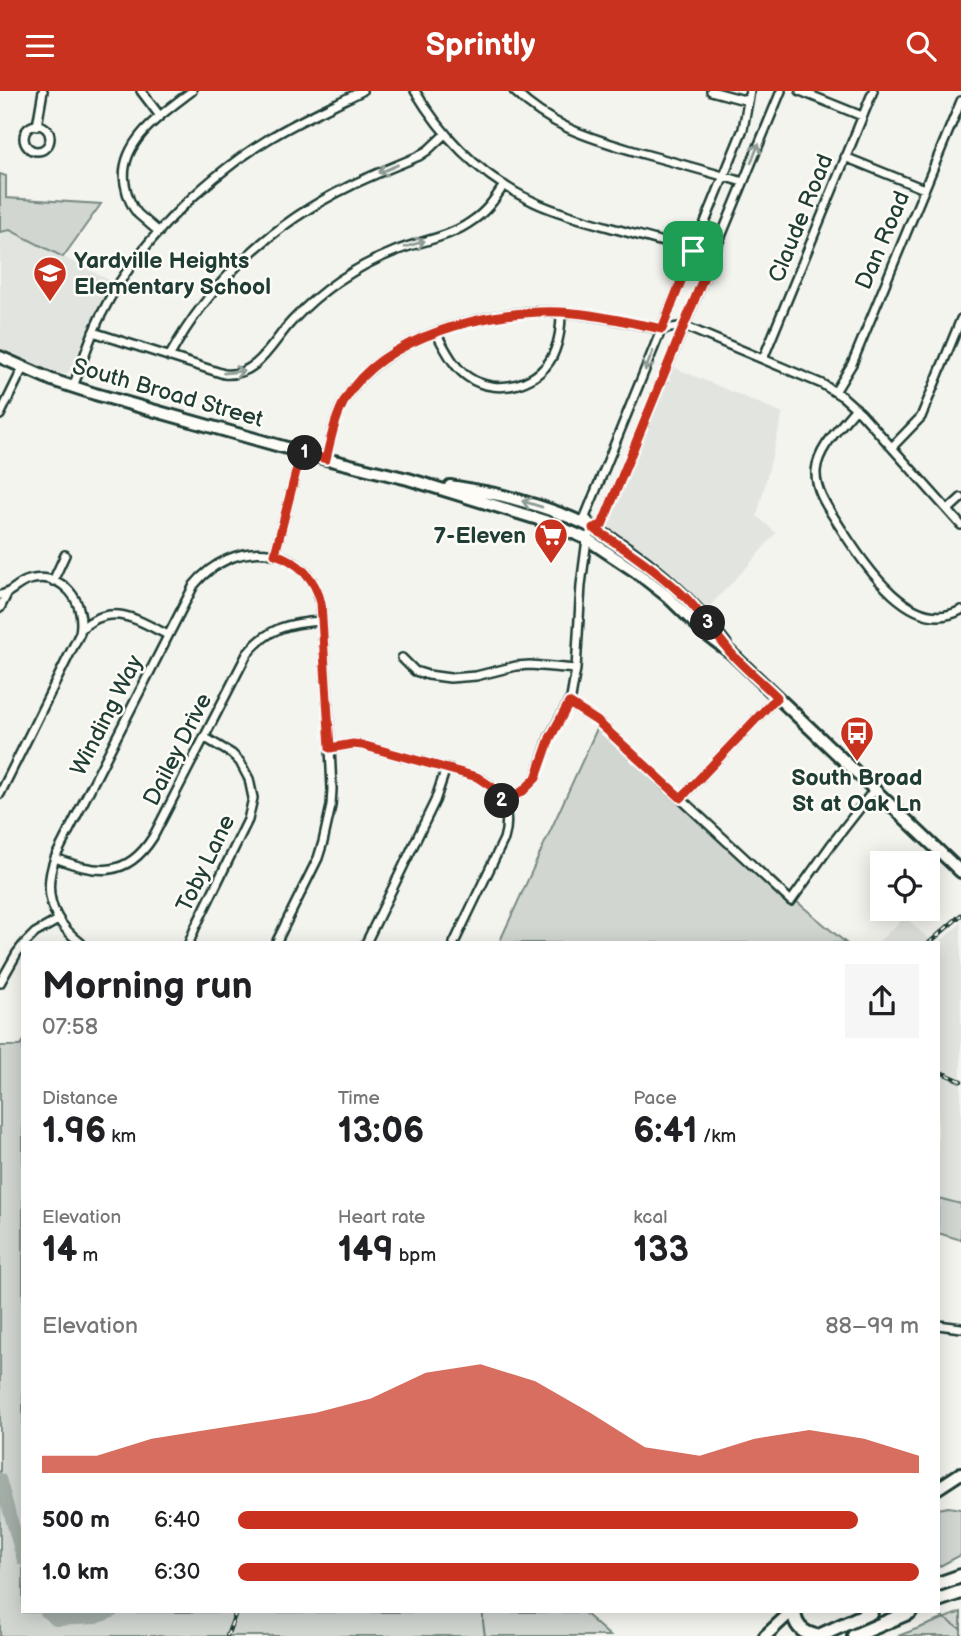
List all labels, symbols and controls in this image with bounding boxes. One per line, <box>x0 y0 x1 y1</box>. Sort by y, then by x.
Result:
text: Sprintly <box>426 26 535 65</box>
icon: menu <box>21 27 59 65</box>
icon: search <box>902 27 940 65</box>
one-way arrow <box>749 143 762 164</box>
street label: Claude Road <box>763 150 839 287</box>
one-way arrow <box>377 164 399 177</box>
street label: Dan Road <box>850 187 916 294</box>
pin <box>663 221 723 281</box>
icon: arrive <box>674 232 712 270</box>
one-way arrow <box>404 237 426 249</box>
place label: Yardville Heights Elementary School <box>74 247 271 301</box>
school or university icon: Yardville Heights Elementary School <box>31 254 69 303</box>
one-way arrow <box>641 349 654 371</box>
street label: South Broad Street <box>69 352 266 434</box>
one-way arrow <box>222 365 245 378</box>
pin: 1 <box>288 435 322 471</box>
text: 1 <box>301 441 309 464</box>
one-way arrow <box>522 497 544 510</box>
supermarket icon: 7-Eleven <box>532 516 570 565</box>
place label: 7-Eleven <box>433 522 526 550</box>
pin: 3 <box>690 605 726 641</box>
text: 3 <box>702 611 713 634</box>
street label: Winding Way <box>65 650 149 780</box>
street label: Dailey Drive <box>138 689 218 810</box>
bus stop icon: South Broad St at Oak Ln <box>838 714 876 763</box>
place label: South Broad St at Oak Ln <box>791 764 923 818</box>
pin: 2 <box>484 783 520 819</box>
text: 2 <box>496 789 507 812</box>
street label: Toby Lane <box>170 810 241 916</box>
map controls <box>870 851 940 921</box>
button: locate <box>870 851 940 921</box>
text: Morning run <box>42 964 253 1009</box>
button: share <box>845 964 919 1038</box>
text: 07:58 <box>42 1013 98 1041</box>
text: Distance <box>42 1087 118 1110</box>
text: Time <box>338 1087 380 1110</box>
text: Pace <box>633 1087 677 1110</box>
text: 1.96 <box>42 1110 106 1153</box>
text: 13:06 <box>338 1110 424 1153</box>
text: 6:41 <box>633 1110 698 1153</box>
text: km <box>106 1125 136 1148</box>
text: /km <box>698 1125 736 1148</box>
text: Elevation <box>42 1206 121 1229</box>
text: Heart rate <box>338 1206 425 1229</box>
text: kcal <box>633 1206 667 1229</box>
text: 14 <box>42 1229 77 1272</box>
text: 149 <box>338 1229 394 1272</box>
text: 133 <box>633 1229 689 1272</box>
text: m <box>77 1244 98 1267</box>
text: bpm <box>394 1244 436 1267</box>
text: Elevation <box>42 1312 138 1340</box>
text: 88–99 m <box>825 1312 919 1340</box>
text: 500 m <box>42 1506 110 1534</box>
text: 6:40 <box>154 1506 200 1534</box>
text: 1.0 km <box>42 1558 109 1586</box>
text: 6:30 <box>154 1558 200 1586</box>

